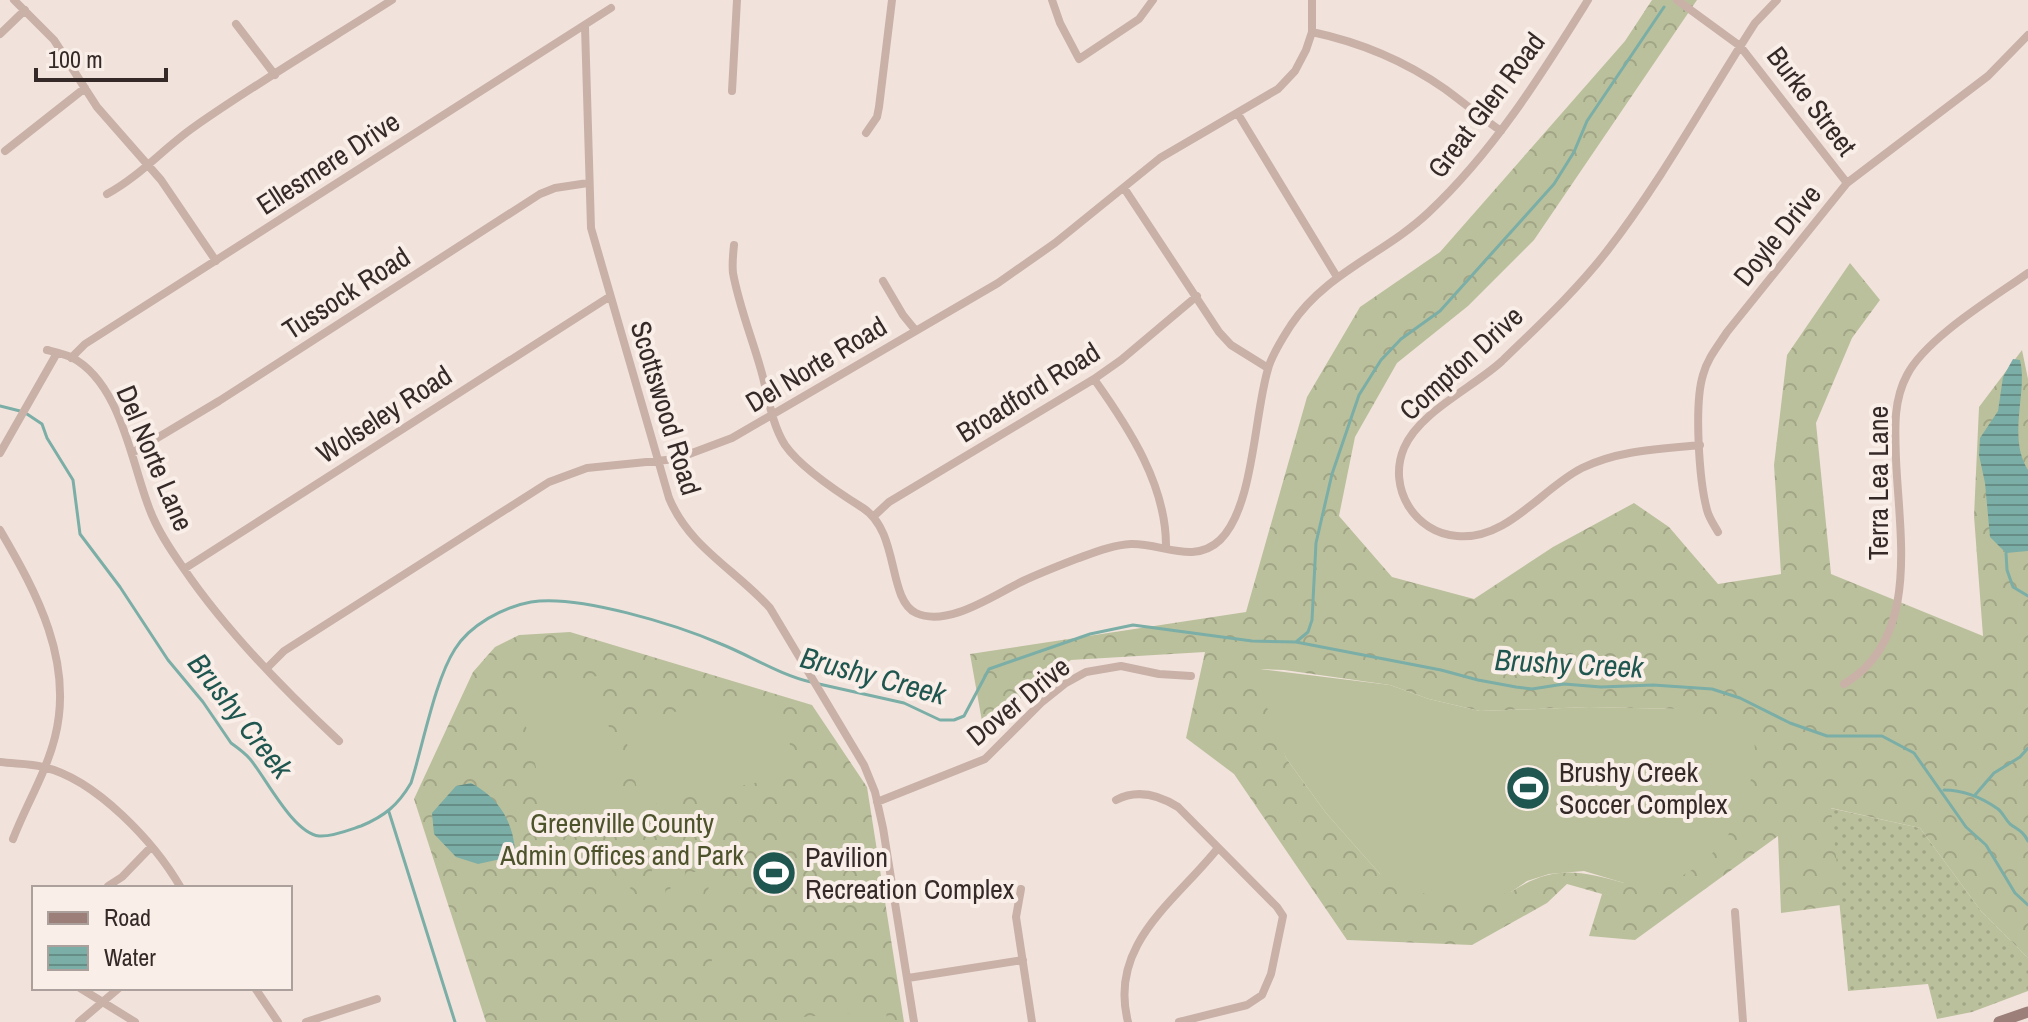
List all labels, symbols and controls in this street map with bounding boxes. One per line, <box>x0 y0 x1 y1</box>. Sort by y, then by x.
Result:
street label: Great Glen Road <box>1419 24 1553 186</box>
scale bar <box>36 32 166 82</box>
street label: Burke Street <box>1758 39 1866 163</box>
text: 100 m <box>48 43 103 75</box>
street label: Ellesmere Drive <box>249 103 407 223</box>
street label: Doyle Drive <box>1724 176 1830 294</box>
street label: Tussock Road <box>275 238 417 348</box>
street label: Compton Drive <box>1391 297 1531 429</box>
street label: Del Norte Road <box>738 307 894 421</box>
street label: Scottswood Road <box>622 316 710 500</box>
street label: Broadford Road <box>949 333 1107 451</box>
street label: Wolseley Road <box>309 356 459 472</box>
street label: Del Norte Lane <box>107 380 203 536</box>
street label: Terra Lea Lane <box>1859 406 1897 560</box>
water label: Brushy Creek <box>796 636 952 714</box>
water label: Brushy Creek <box>1494 639 1646 687</box>
water label: Brushy Creek <box>179 644 303 788</box>
street label: Dover Drive <box>958 648 1078 754</box>
place label: Brushy Creek Soccer Complex <box>1559 753 1728 823</box>
sports icon: Brushy Creek Soccer Complex <box>1504 764 1552 812</box>
park label: Greenville County Admin Offices and Park <box>499 804 744 874</box>
place label: Pavilion Recreation Complex <box>805 838 1015 908</box>
sports icon: Pavilion Recreation Complex <box>750 849 798 897</box>
legend <box>32 886 292 990</box>
text: Road <box>104 901 151 933</box>
text: Water <box>104 941 156 973</box>

